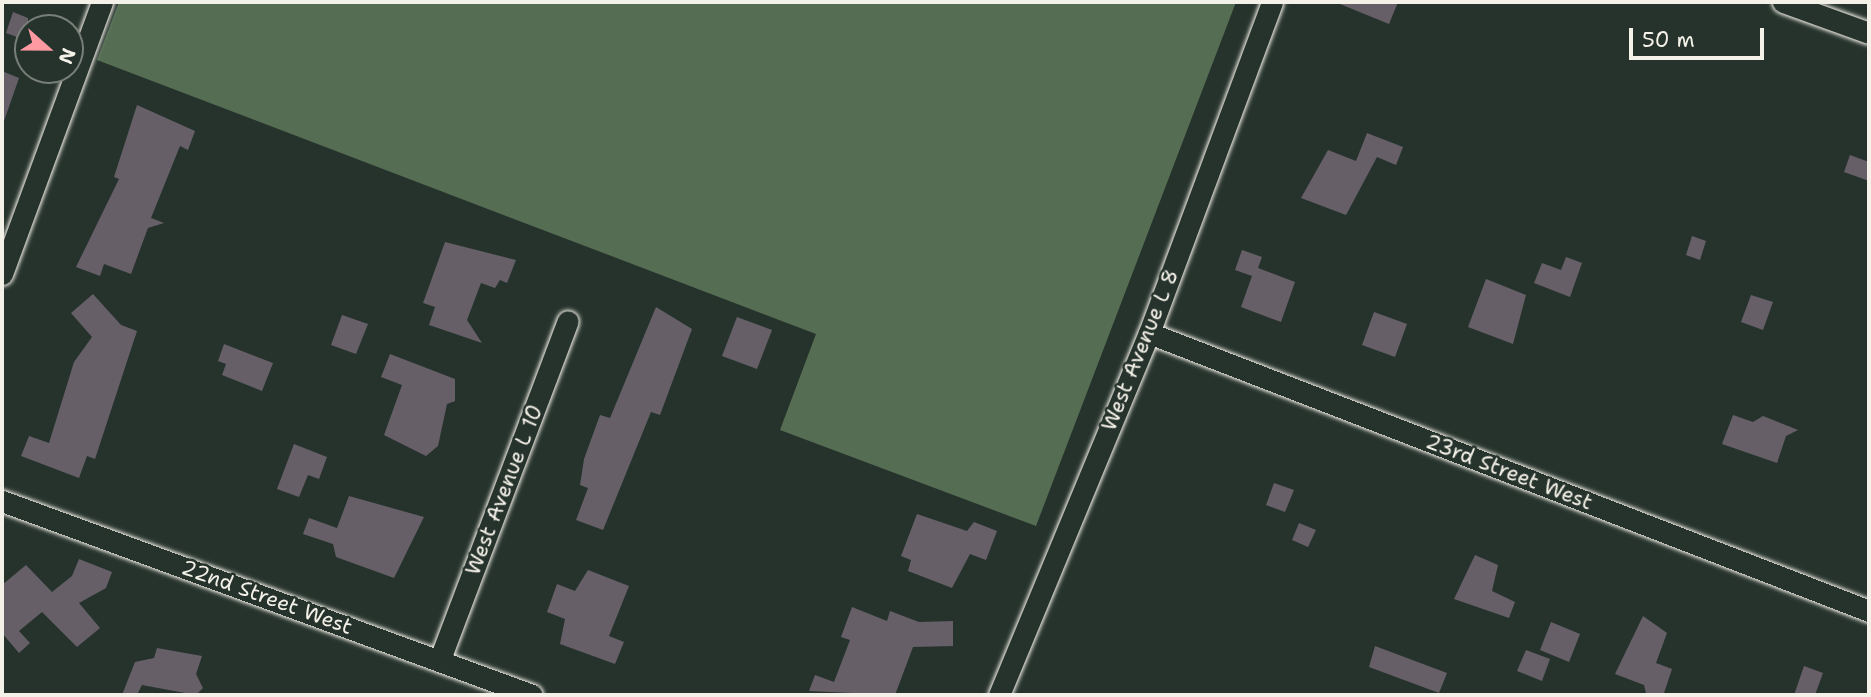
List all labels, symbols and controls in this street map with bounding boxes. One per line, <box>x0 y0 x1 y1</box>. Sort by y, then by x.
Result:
north arrow <box>14 14 84 84</box>
scale bar <box>1633 14 1768 58</box>
text: 50 m <box>1642 26 1695 54</box>
text: N <box>53 44 82 67</box>
street label: West Avenue L 8 <box>1096 266 1184 434</box>
street label: West Avenue L 10 <box>460 401 548 579</box>
street label: 23rd Street West <box>1422 429 1596 515</box>
street label: 22nd Street West <box>178 554 356 640</box>

